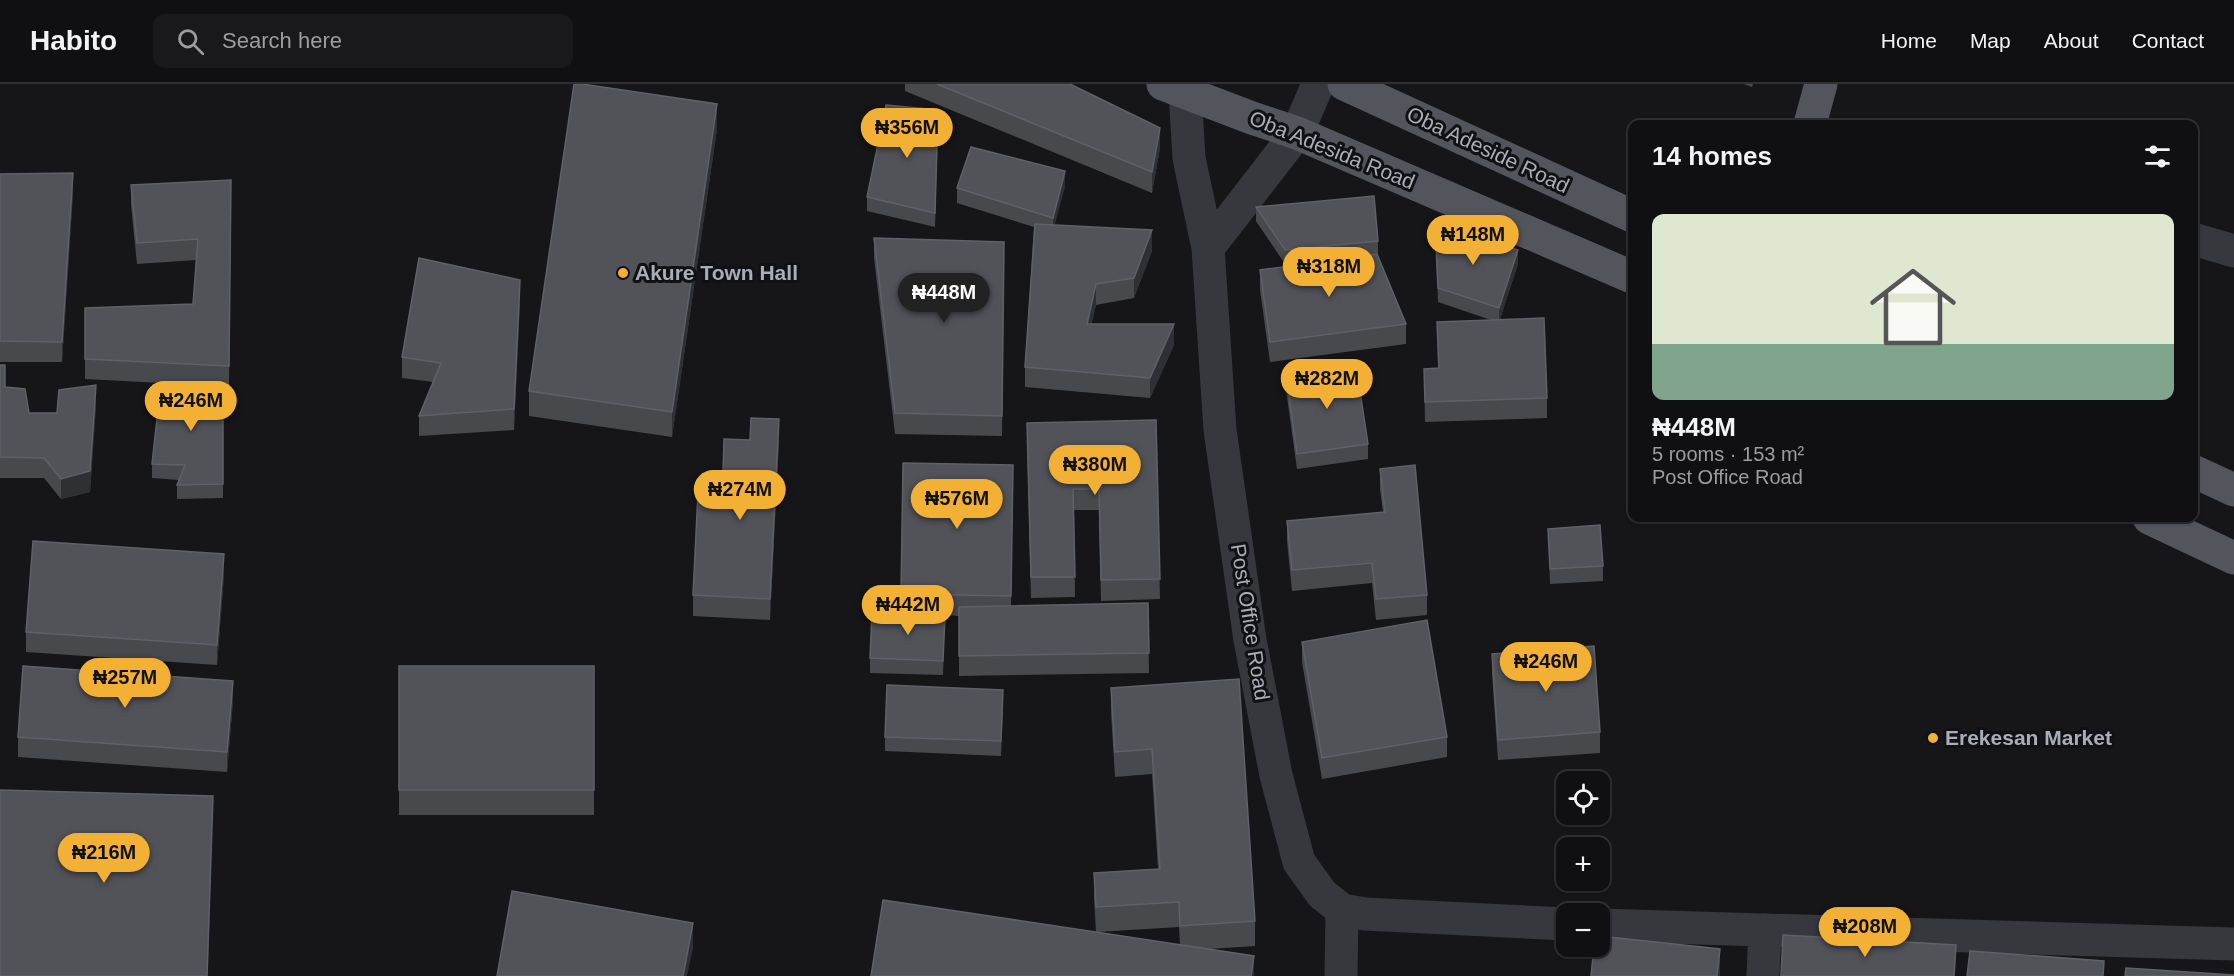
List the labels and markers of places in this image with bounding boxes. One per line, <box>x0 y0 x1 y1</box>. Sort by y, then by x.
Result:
pin: ₦356M <box>865 108 949 159</box>
pin: ₦148M <box>1431 215 1515 266</box>
pin: ₦318M <box>1287 247 1371 298</box>
place label: Akure Town Hall <box>635 261 798 284</box>
marker: Akure Town Hall <box>616 266 630 280</box>
pin: ₦448M <box>902 273 986 324</box>
pin: ₦282M <box>1285 359 1369 410</box>
pin: ₦246M <box>149 381 233 432</box>
pin: ₦380M <box>1053 445 1137 496</box>
pin: ₦274M <box>698 470 782 521</box>
pin: ₦576M <box>915 479 999 530</box>
pin: ₦442M <box>866 585 950 636</box>
pin: ₦246M <box>1504 642 1588 693</box>
pin: ₦257M <box>83 658 167 709</box>
place label: Erekesan Market <box>1945 726 2112 749</box>
marker: Erekesan Market <box>1926 731 1940 745</box>
pin: ₦216M <box>62 833 146 884</box>
pin: ₦208M <box>1823 907 1907 958</box>

